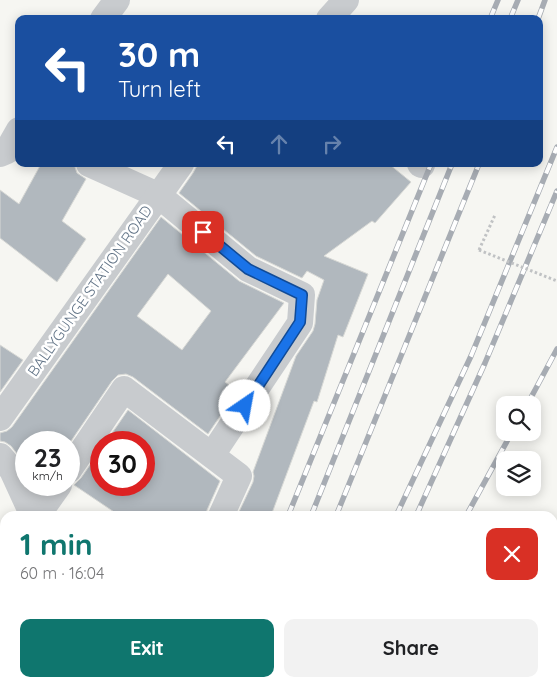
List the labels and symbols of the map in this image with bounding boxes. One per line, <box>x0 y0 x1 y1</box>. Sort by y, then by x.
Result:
street label: BALLYGUNGE STATION ROAD <box>23 201 156 380</box>
pin <box>182 211 224 253</box>
position arrow <box>218 379 270 431</box>
speed limit sign: 30 <box>90 431 155 496</box>

